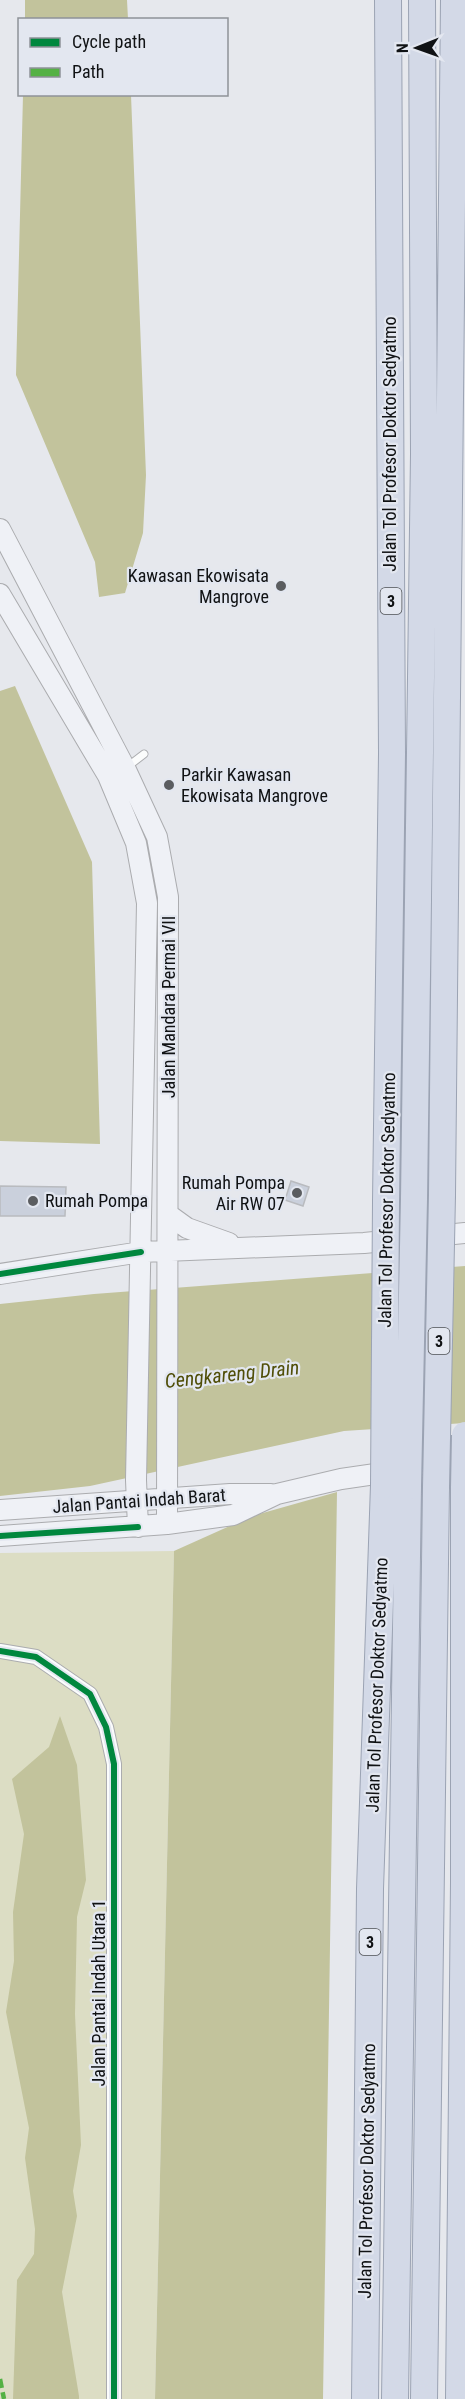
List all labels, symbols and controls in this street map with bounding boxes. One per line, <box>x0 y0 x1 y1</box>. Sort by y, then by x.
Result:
legend <box>18 18 228 96</box>
north arrow <box>387 18 447 78</box>
text: Cycle path <box>72 31 146 52</box>
text: N <box>393 43 412 53</box>
text: Path <box>72 61 105 82</box>
street label: Jalan Tol Profesor Doktor Sedyatmo <box>379 316 400 572</box>
place label: Kawasan Ekowisata Mangrove <box>128 565 269 607</box>
marker: Kawasan Ekowisata Mangrove <box>274 579 288 593</box>
road number: 3 <box>380 588 402 614</box>
place label: Parkir Kawasan Ekowisata Mangrove <box>181 764 328 806</box>
marker: Parkir Kawasan Ekowisata Mangrove <box>162 778 176 792</box>
street label: Jalan Mandara Permai VII <box>158 916 179 1098</box>
street label: Jalan Tol Profesor Doktor Sedyatmo <box>374 1072 399 1328</box>
place label: Rumah Pompa Air RW 07 <box>182 1172 285 1214</box>
marker: Rumah Pompa Air RW 07 <box>290 1186 304 1200</box>
place label: Rumah Pompa <box>45 1190 148 1211</box>
marker: Rumah Pompa <box>26 1194 40 1208</box>
road number: 3 <box>428 1328 450 1354</box>
water label: Cengkareng Drain <box>164 1355 300 1393</box>
street label: Jalan Pantai Indah Barat <box>52 1484 226 1517</box>
street label: Jalan Tol Profesor Doktor Sedyatmo <box>362 1557 391 1813</box>
street label: Jalan Pantai Indah Utara 1 <box>88 1900 109 2086</box>
road number: 3 <box>360 1929 380 1955</box>
street label: Jalan Tol Profesor Doktor Sedyatmo <box>354 2043 379 2299</box>

